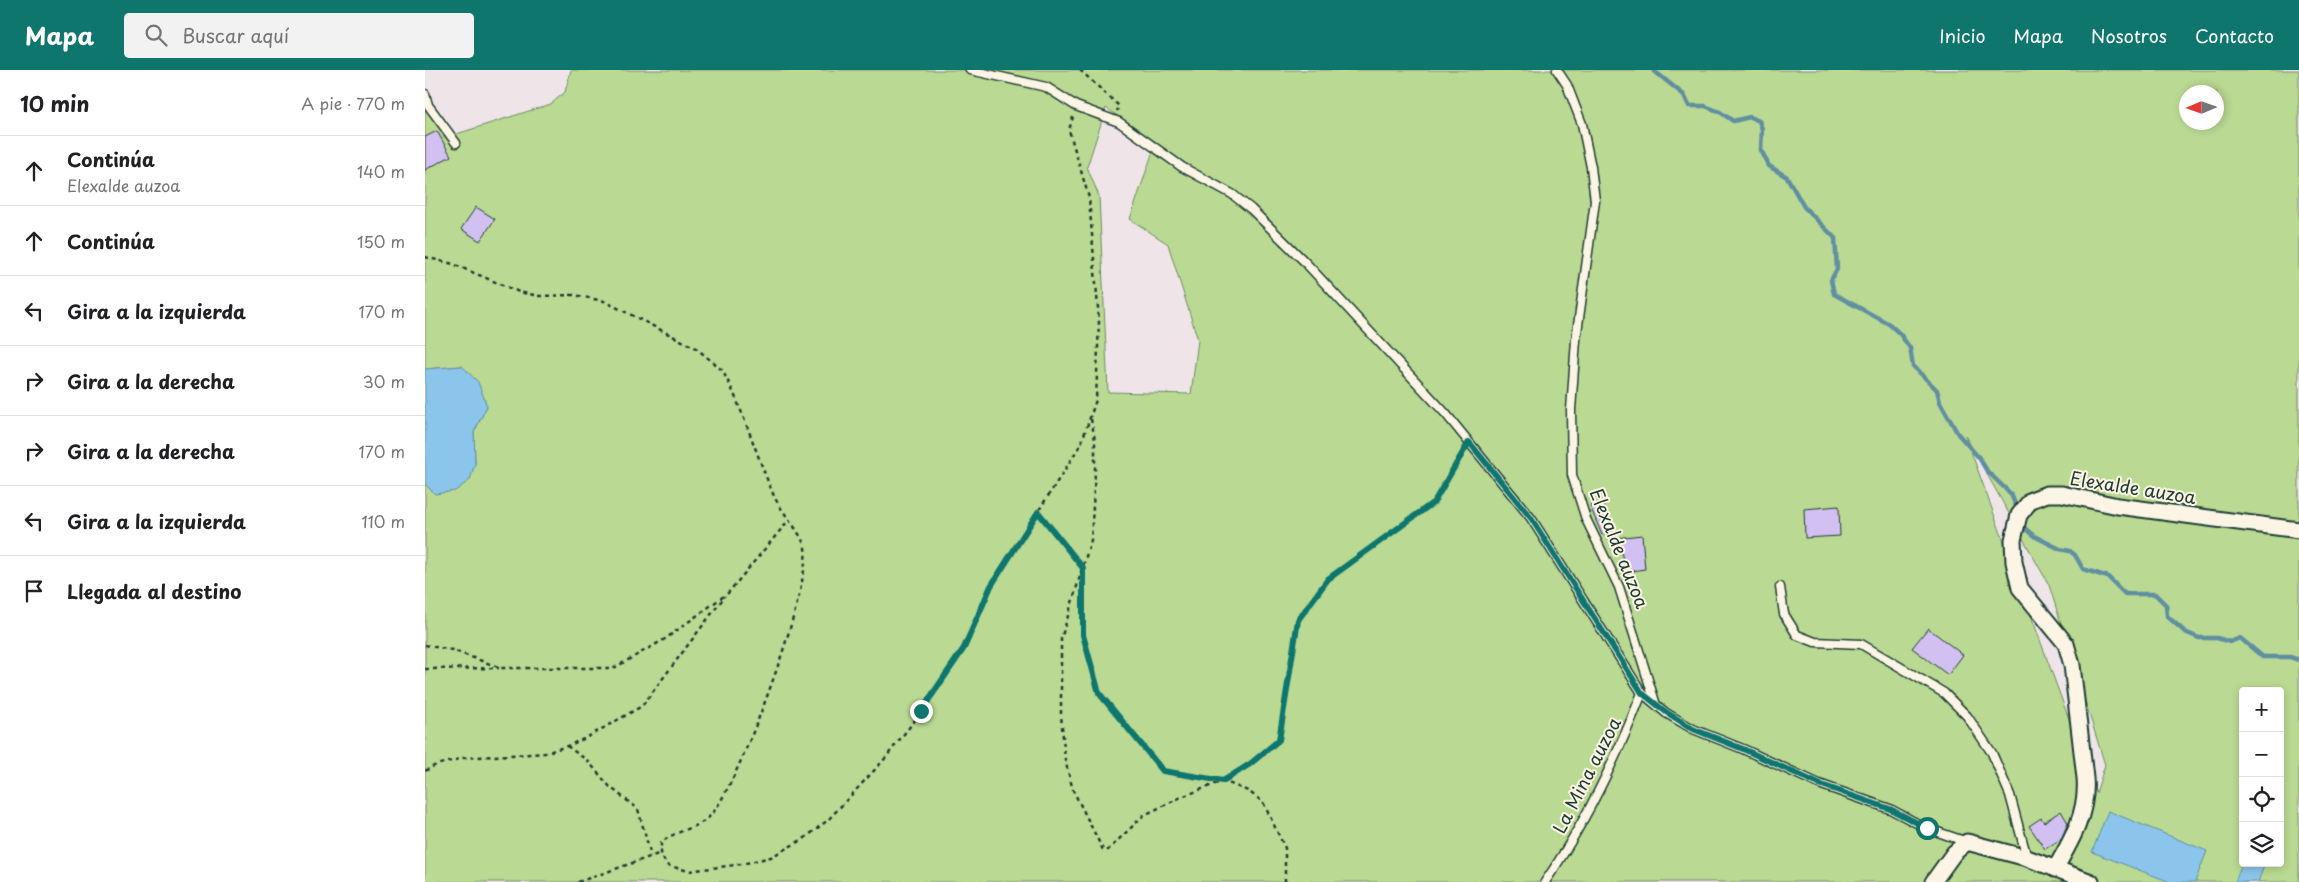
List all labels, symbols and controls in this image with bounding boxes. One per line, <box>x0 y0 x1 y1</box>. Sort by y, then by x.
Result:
search box <box>124 13 474 58</box>
text: Mapa <box>25 17 94 53</box>
icon: search <box>142 21 170 49</box>
text: Buscar aquí <box>182 21 289 49</box>
text: Inicio <box>1939 22 1986 49</box>
text: Mapa <box>2014 22 2063 49</box>
text: Nosotros <box>2091 22 2167 49</box>
text: Contacto <box>2195 22 2274 49</box>
north arrow <box>2179 85 2224 130</box>
text: 10 min <box>20 87 90 119</box>
text: A pie · 770 m <box>301 91 405 115</box>
text: Continúa <box>67 145 155 173</box>
icon: ahead <box>20 157 48 185</box>
text: 140 m <box>357 159 405 183</box>
text: Elexalde auzoa <box>67 173 180 197</box>
icon: ahead <box>20 227 48 255</box>
text: Continúa <box>67 227 155 255</box>
text: 150 m <box>357 229 405 253</box>
icon: left <box>20 297 48 325</box>
text: Gira a la izquierda <box>67 297 246 325</box>
text: 170 m <box>359 299 405 323</box>
icon: right <box>20 367 48 395</box>
text: Gira a la derecha <box>67 367 235 395</box>
text: 30 m <box>363 369 405 393</box>
icon: right <box>20 437 48 465</box>
text: Gira a la derecha <box>67 437 235 465</box>
text: 170 m <box>359 439 405 463</box>
street label: Elexalde auzoa <box>2068 464 2199 510</box>
street label: Elexalde auzoa <box>1584 484 1657 613</box>
icon: left <box>20 507 48 535</box>
text: Gira a la izquierda <box>67 507 246 535</box>
text: 110 m <box>362 509 405 533</box>
icon: arrive <box>20 577 48 605</box>
text: Llegada al destino <box>67 577 241 605</box>
map controls <box>2239 687 2284 867</box>
button: + <box>2239 687 2284 732</box>
route end <box>910 700 933 723</box>
street label: La Mina auzoa <box>1545 712 1627 838</box>
button: − <box>2239 732 2284 777</box>
button: locate <box>2239 777 2284 822</box>
route start <box>1916 817 1939 840</box>
button: layers <box>2239 822 2284 867</box>

